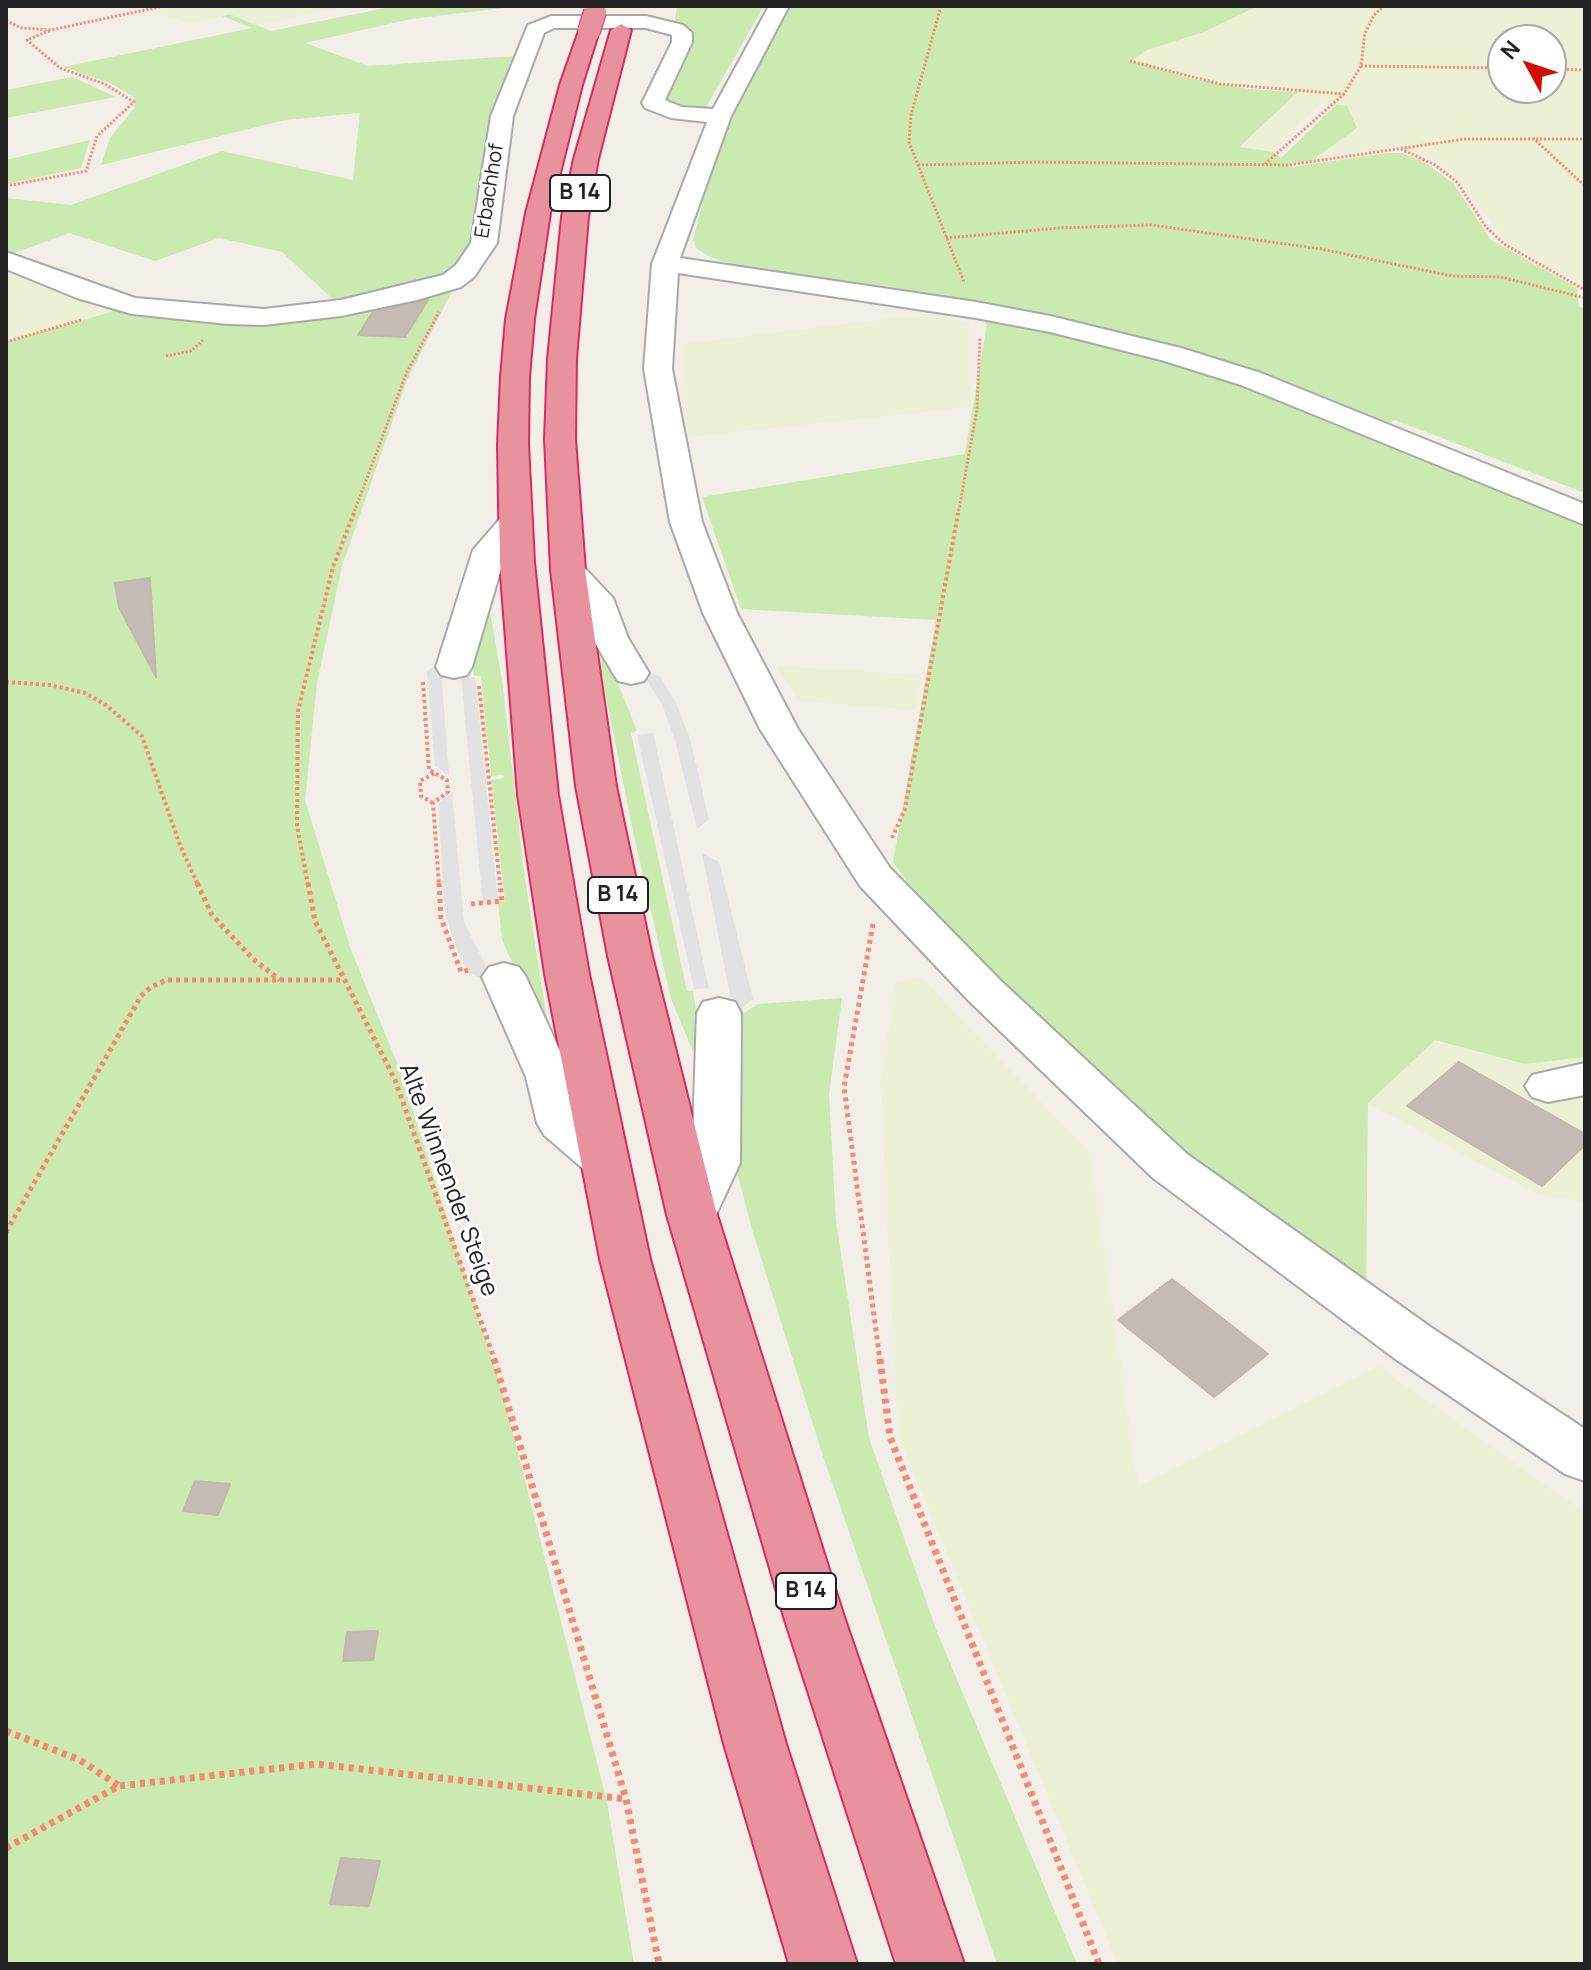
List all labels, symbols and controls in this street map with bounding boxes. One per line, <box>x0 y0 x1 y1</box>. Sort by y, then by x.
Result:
north arrow <box>1487 24 1567 104</box>
text: N <box>1494 34 1527 66</box>
street label: Erbachhof <box>471 142 509 240</box>
road number: B 14 <box>550 175 610 211</box>
road number: B 14 <box>588 877 648 913</box>
street label: Alte Winnender Steige <box>392 1059 504 1301</box>
road number: B 14 <box>776 1573 836 1609</box>

